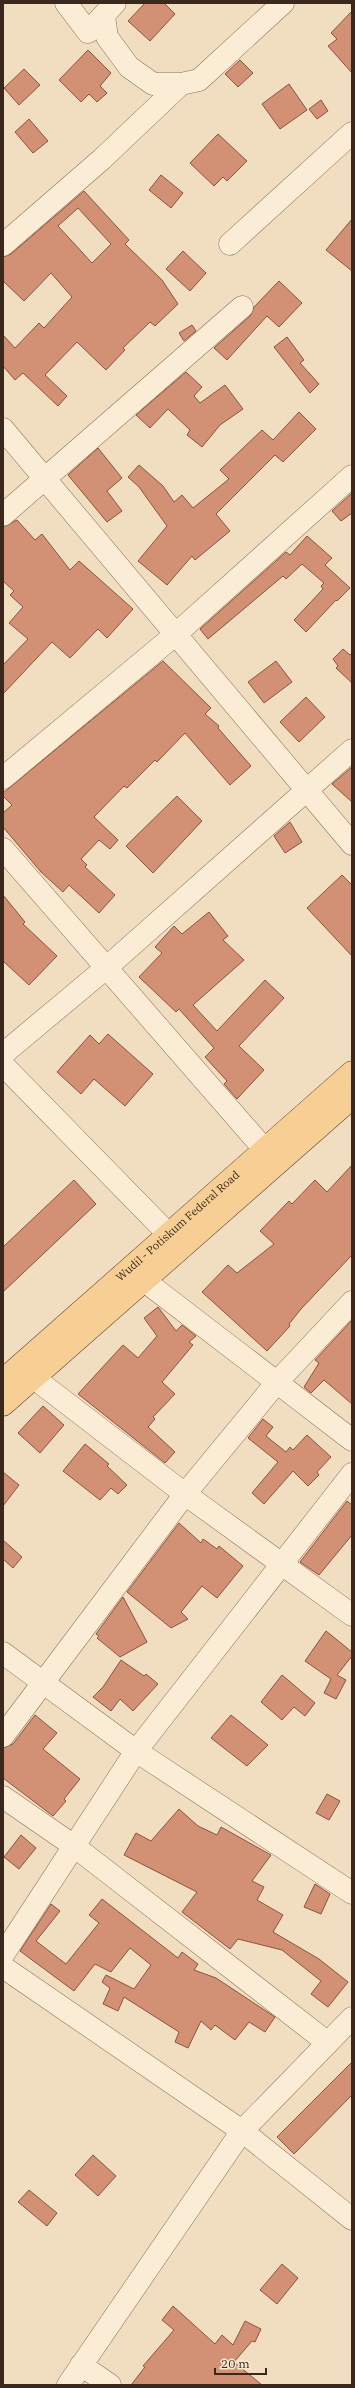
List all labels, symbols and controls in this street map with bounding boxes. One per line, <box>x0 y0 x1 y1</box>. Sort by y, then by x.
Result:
street label: Wudil - Potiskum Federal Road <box>113 1167 243 1284</box>
scale bar <box>215 2350 266 2376</box>
text: 20 m <box>221 2356 250 2371</box>

